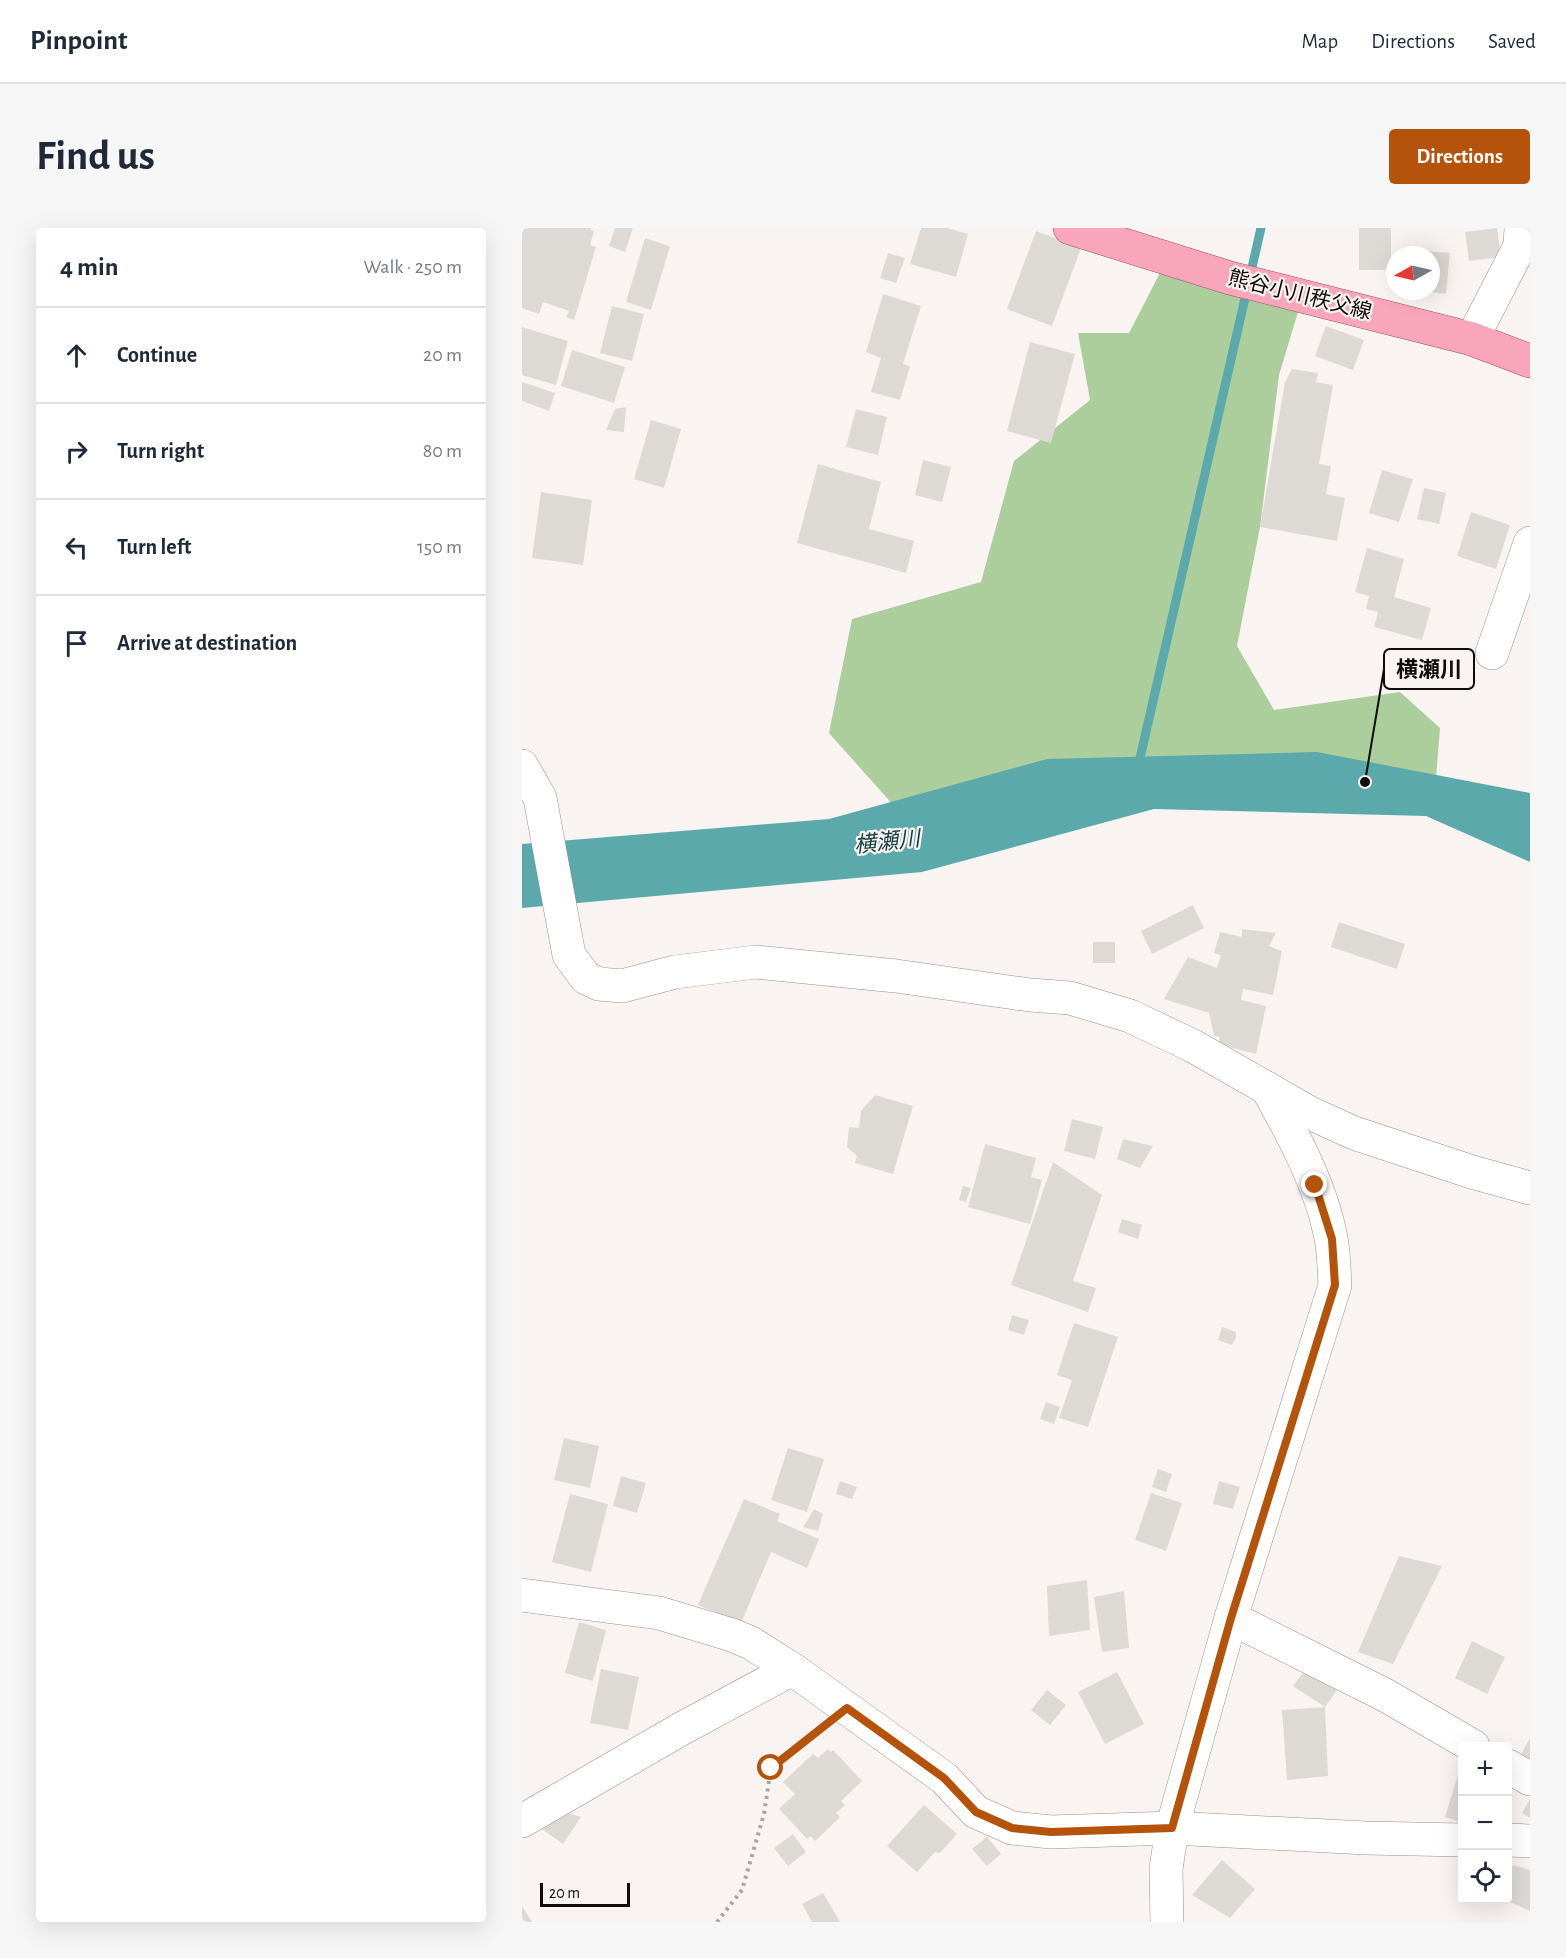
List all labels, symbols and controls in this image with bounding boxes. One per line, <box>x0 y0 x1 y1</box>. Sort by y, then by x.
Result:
text: Pinpoint <box>30 27 128 55</box>
text: Map <box>1302 31 1338 52</box>
text: Directions <box>1371 31 1455 52</box>
text: Saved <box>1488 31 1536 52</box>
button: Directions <box>1389 129 1530 184</box>
text: Find us <box>36 135 155 177</box>
north arrow <box>1386 246 1440 300</box>
text: 4 min <box>60 254 119 280</box>
text: Walk · 250 m <box>363 257 462 277</box>
street label: 熊谷小川秩父線 <box>1226 266 1374 323</box>
icon: ahead <box>60 339 93 372</box>
text: Continue <box>117 344 197 366</box>
text: 20 m <box>423 345 462 365</box>
icon: right <box>60 435 93 468</box>
text: Turn right <box>117 440 204 462</box>
text: 80 m <box>423 441 462 461</box>
icon: left <box>60 531 93 564</box>
text: Turn left <box>117 536 191 558</box>
text: 150 m <box>417 537 462 557</box>
icon: arrive <box>60 627 93 660</box>
text: Arrive at destination <box>117 632 297 654</box>
callout: 横瀬川 <box>1384 649 1474 689</box>
text: 横瀬川 <box>1396 658 1462 681</box>
water label: 横瀬川 <box>853 826 923 856</box>
route end <box>1301 1171 1327 1197</box>
map controls <box>1458 1742 1512 1904</box>
button: + <box>1458 1742 1512 1796</box>
route start <box>757 1754 783 1780</box>
button: − <box>1458 1796 1512 1850</box>
button: locate <box>1458 1850 1512 1904</box>
scale bar <box>540 1880 630 1908</box>
text: 20 m <box>549 1885 580 1901</box>

